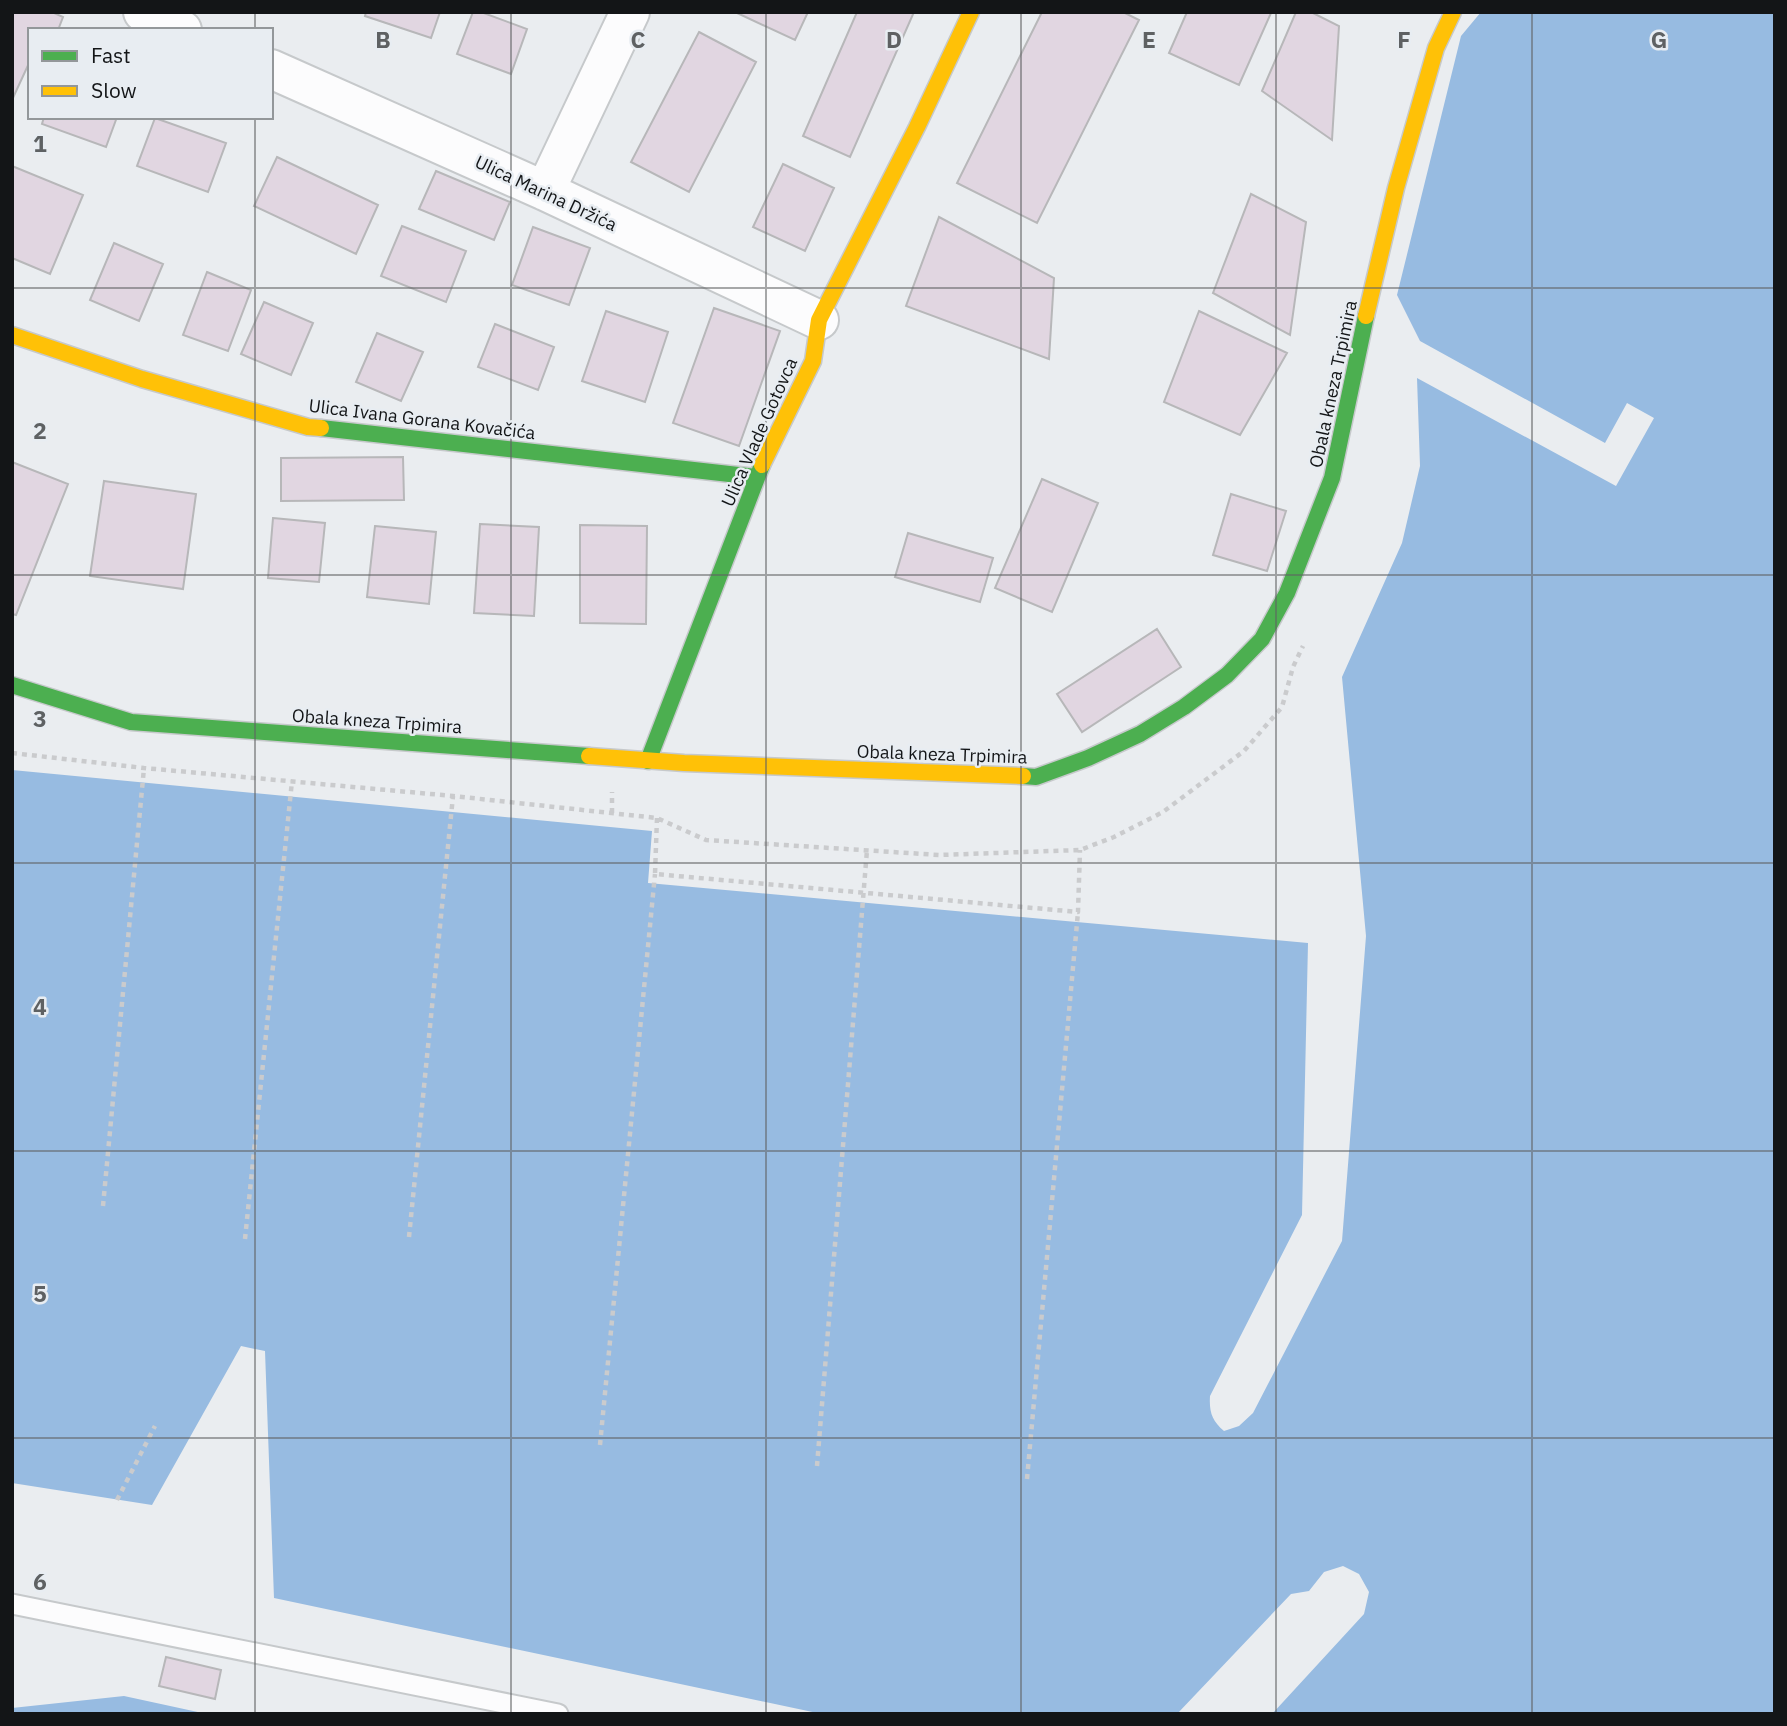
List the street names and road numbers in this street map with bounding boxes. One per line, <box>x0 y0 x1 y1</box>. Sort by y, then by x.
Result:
street label: Ulica Marina Držića <box>471 150 621 236</box>
street label: Obala kneza Trpimira <box>1304 298 1362 470</box>
street label: Ulica Vlade Gotovca <box>716 354 802 510</box>
street label: Ulica Ivana Gorana Kovačića <box>307 394 537 444</box>
street label: Obala kneza Trpimira <box>291 704 463 738</box>
street label: Obala kneza Trpimira <box>856 740 1028 768</box>

